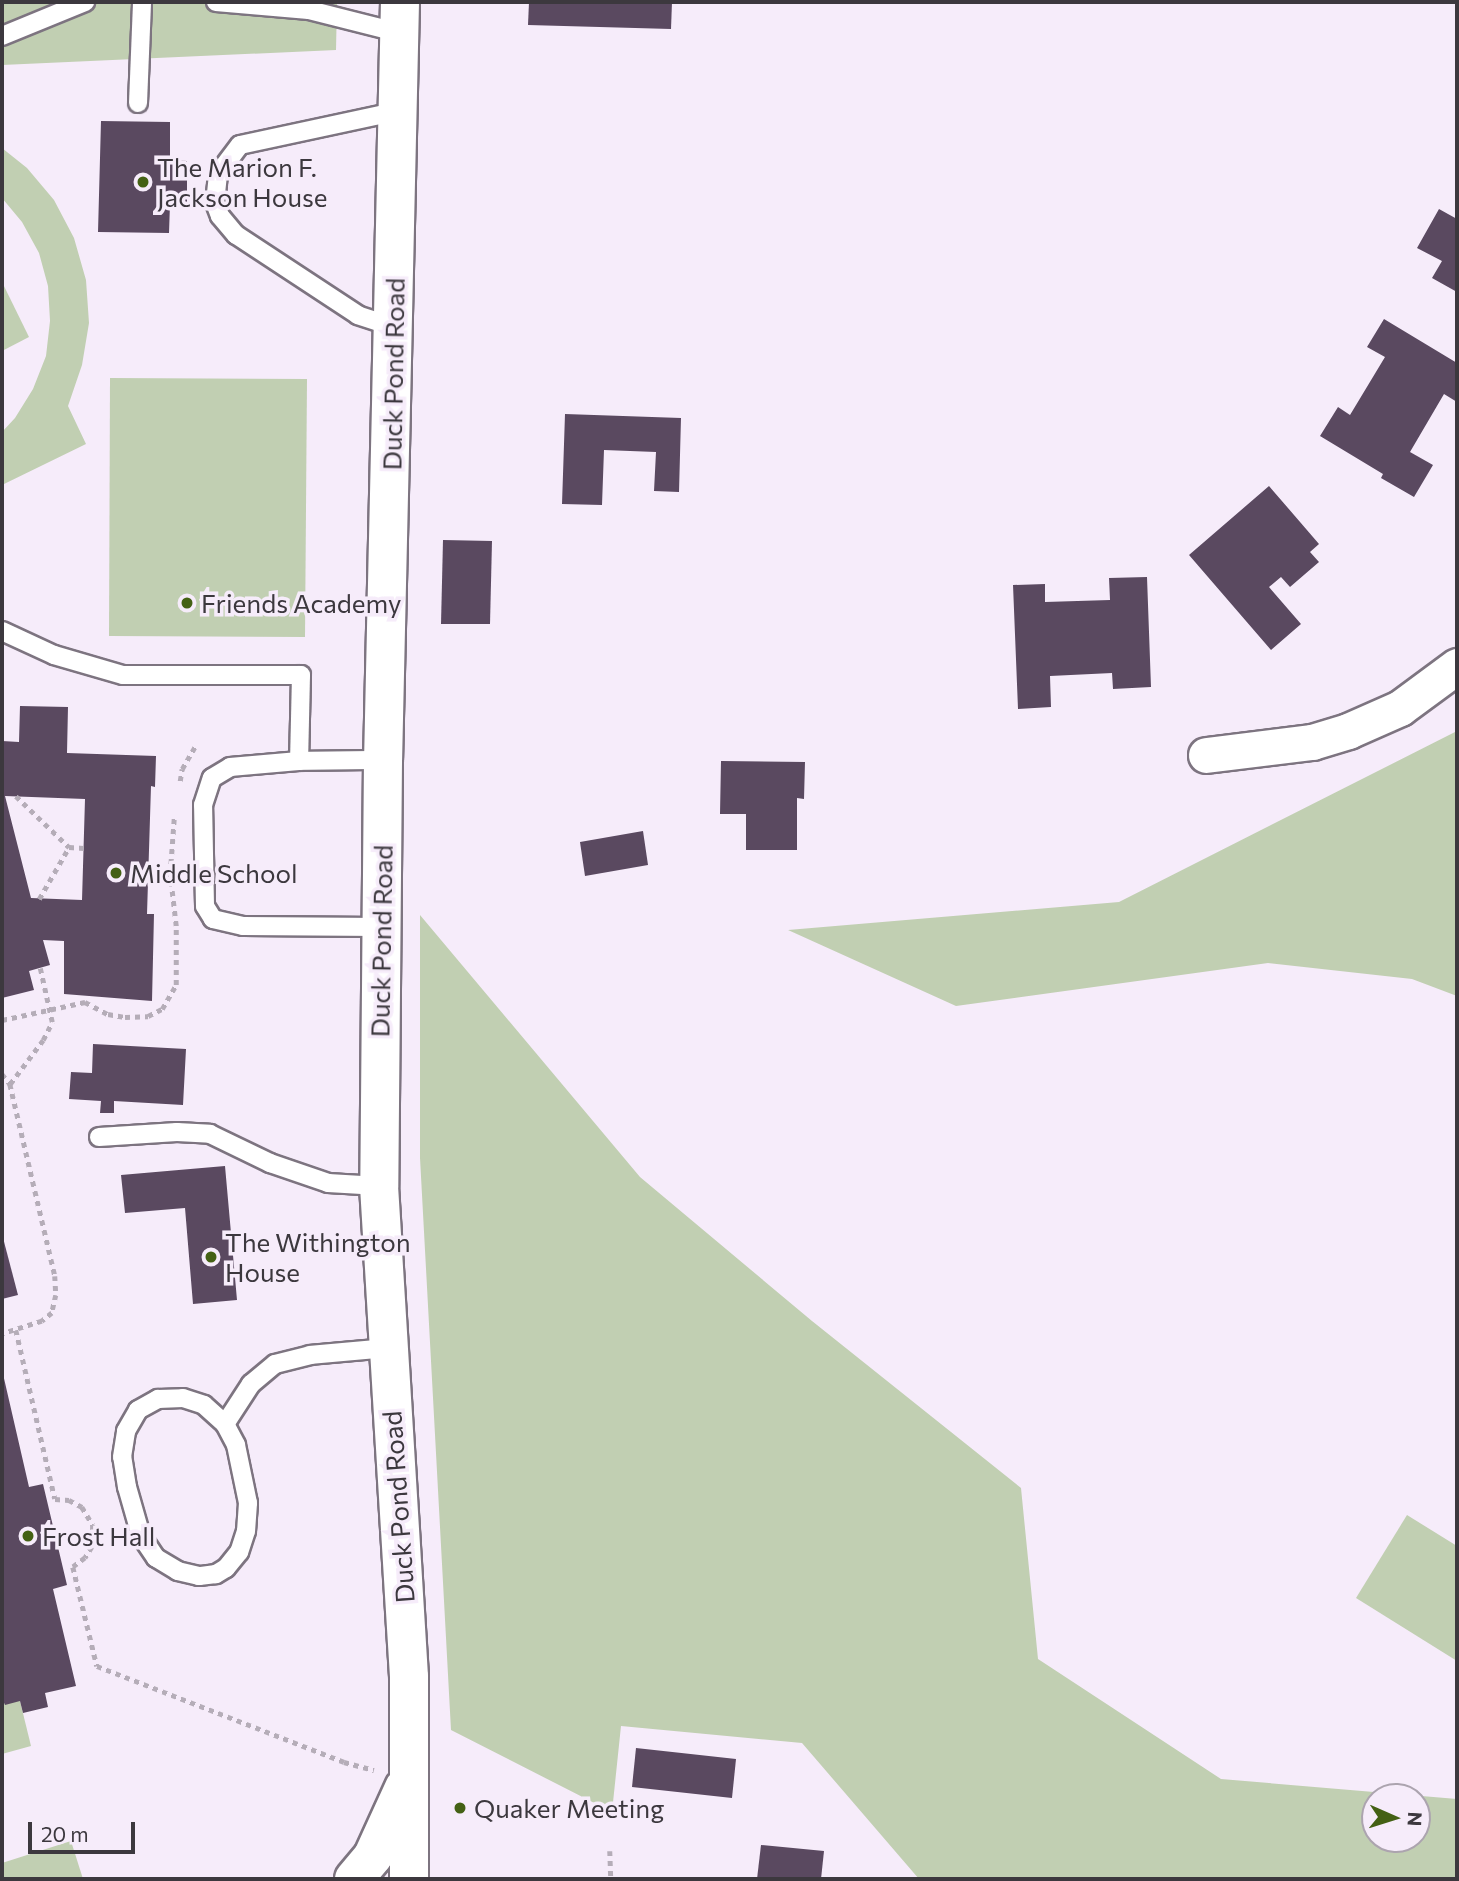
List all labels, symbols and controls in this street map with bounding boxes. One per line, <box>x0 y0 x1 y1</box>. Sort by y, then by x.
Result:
place label: The Marion F. Jackson House <box>157 151 327 212</box>
marker: The Marion F. Jackson House <box>135 174 151 190</box>
street label: Duck Pond Road <box>376 277 410 471</box>
place label: Friends Academy <box>201 587 401 619</box>
marker: Friends Academy <box>179 595 195 611</box>
street label: Duck Pond Road <box>364 844 398 1038</box>
place label: Middle School <box>130 857 298 889</box>
marker: Middle School <box>108 865 124 881</box>
place label: The Withington House <box>225 1226 411 1288</box>
marker: The Withington House <box>203 1249 219 1265</box>
street label: Duck Pond Road <box>376 1410 420 1604</box>
place label: Frost Hall <box>42 1520 155 1552</box>
marker: Frost Hall <box>20 1528 36 1544</box>
north arrow <box>1361 1783 1431 1853</box>
place label: Quaker Meeting <box>474 1792 664 1824</box>
marker: Quaker Meeting <box>452 1800 468 1816</box>
scale bar <box>32 1808 138 1852</box>
text: N <box>1404 1811 1427 1827</box>
text: 20 m <box>41 1821 89 1846</box>

